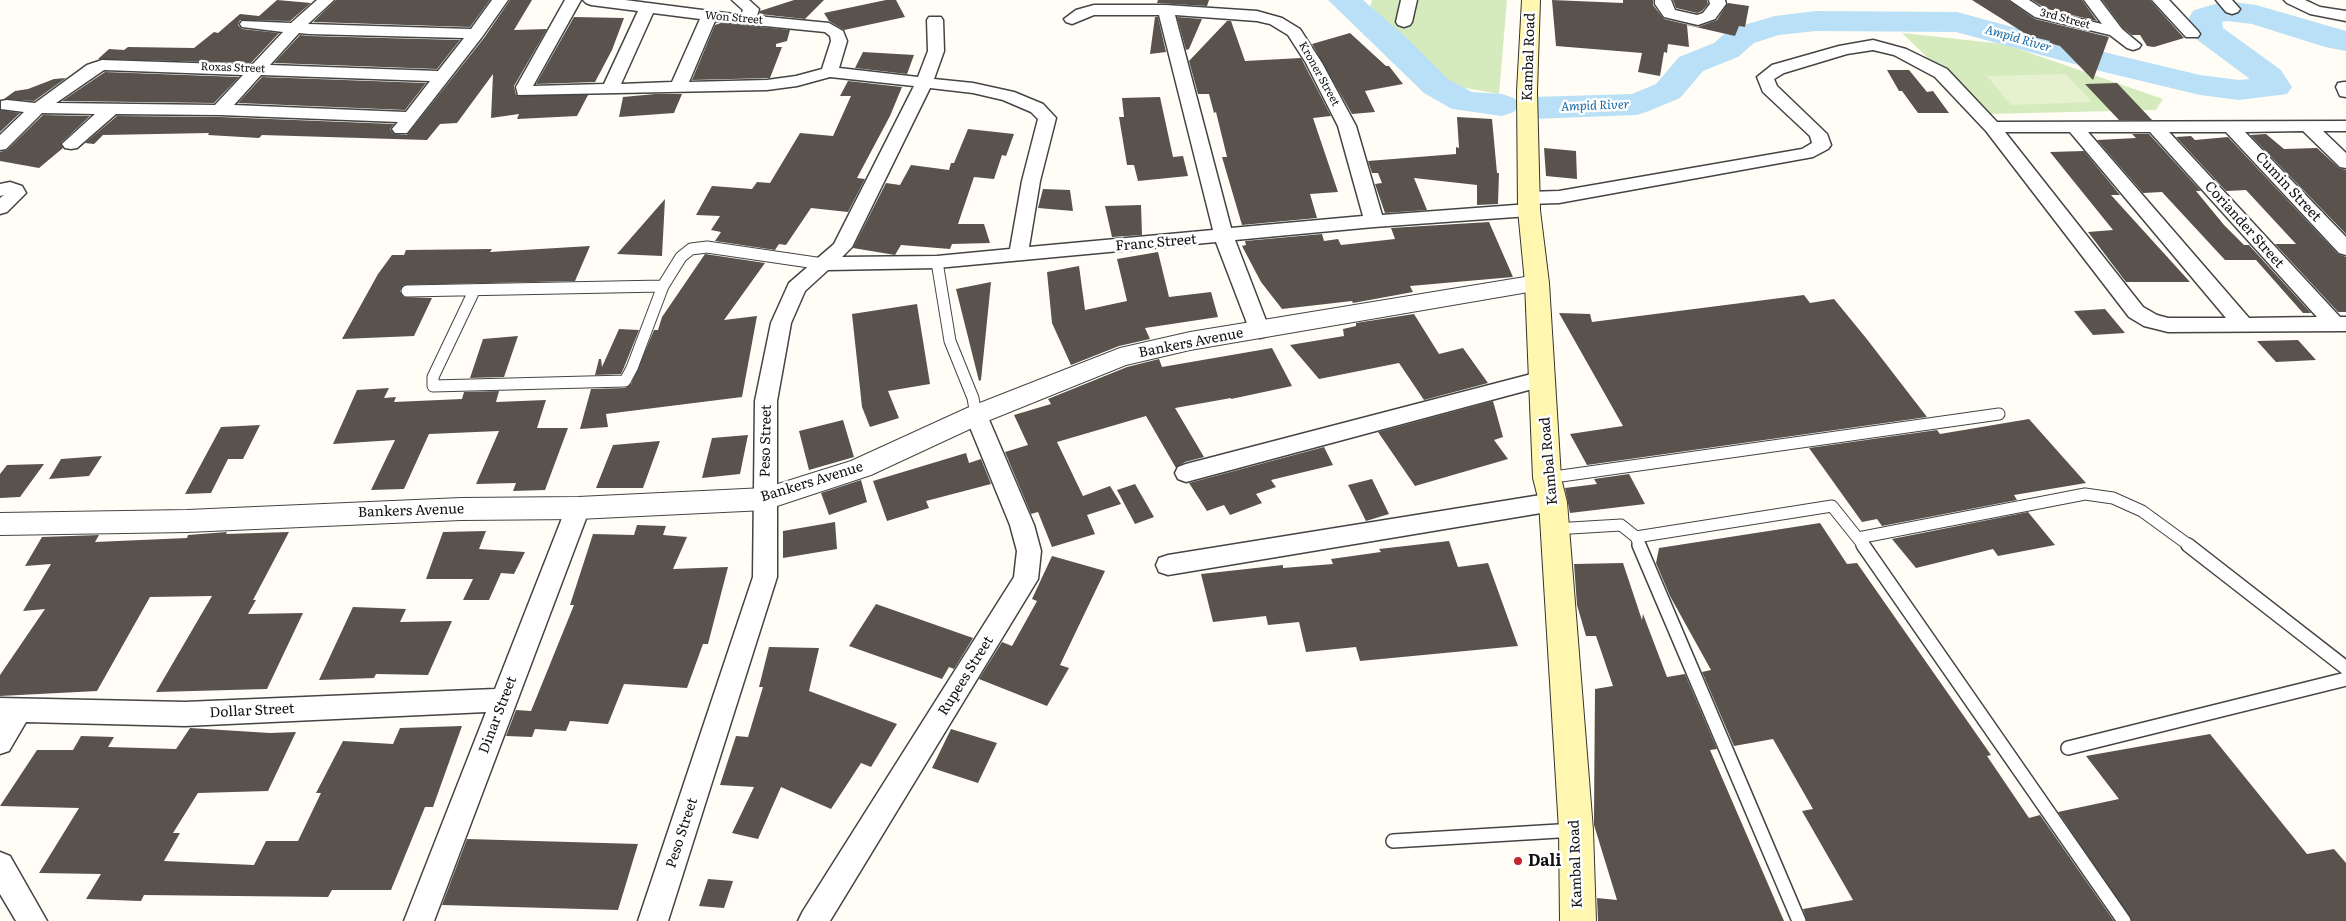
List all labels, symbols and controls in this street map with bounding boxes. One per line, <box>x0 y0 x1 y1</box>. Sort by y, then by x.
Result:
street label: 3rd Street <box>2038 6 2092 32</box>
street label: Won Street <box>704 9 764 27</box>
street label: Kambal Road <box>1519 13 1539 101</box>
water label: Ampid River <box>1983 23 2053 55</box>
street label: Kroner Street <box>1296 40 1342 108</box>
street label: Roxas Street <box>201 60 265 76</box>
water label: Ampid River <box>1561 98 1629 114</box>
street label: Cumin Street <box>2252 149 2324 225</box>
street label: Coriander Street <box>2201 178 2287 272</box>
street label: Franc Street <box>1115 231 1197 255</box>
street label: Bankers Avenue <box>1137 325 1245 361</box>
street label: Peso Street <box>757 404 775 478</box>
street label: Kambal Road <box>1537 416 1561 506</box>
street label: Bankers Avenue <box>759 458 865 506</box>
street label: Bankers Avenue <box>358 501 464 521</box>
street label: Rupees Street <box>935 633 997 719</box>
street label: Dinar Street <box>476 674 520 756</box>
street label: Dollar Street <box>209 700 295 722</box>
street label: Peso Street <box>663 796 701 870</box>
street label: Kambal Road <box>1566 820 1586 908</box>
place label: Dali <box>1528 851 1561 871</box>
marker: Dali <box>1512 855 1524 867</box>

